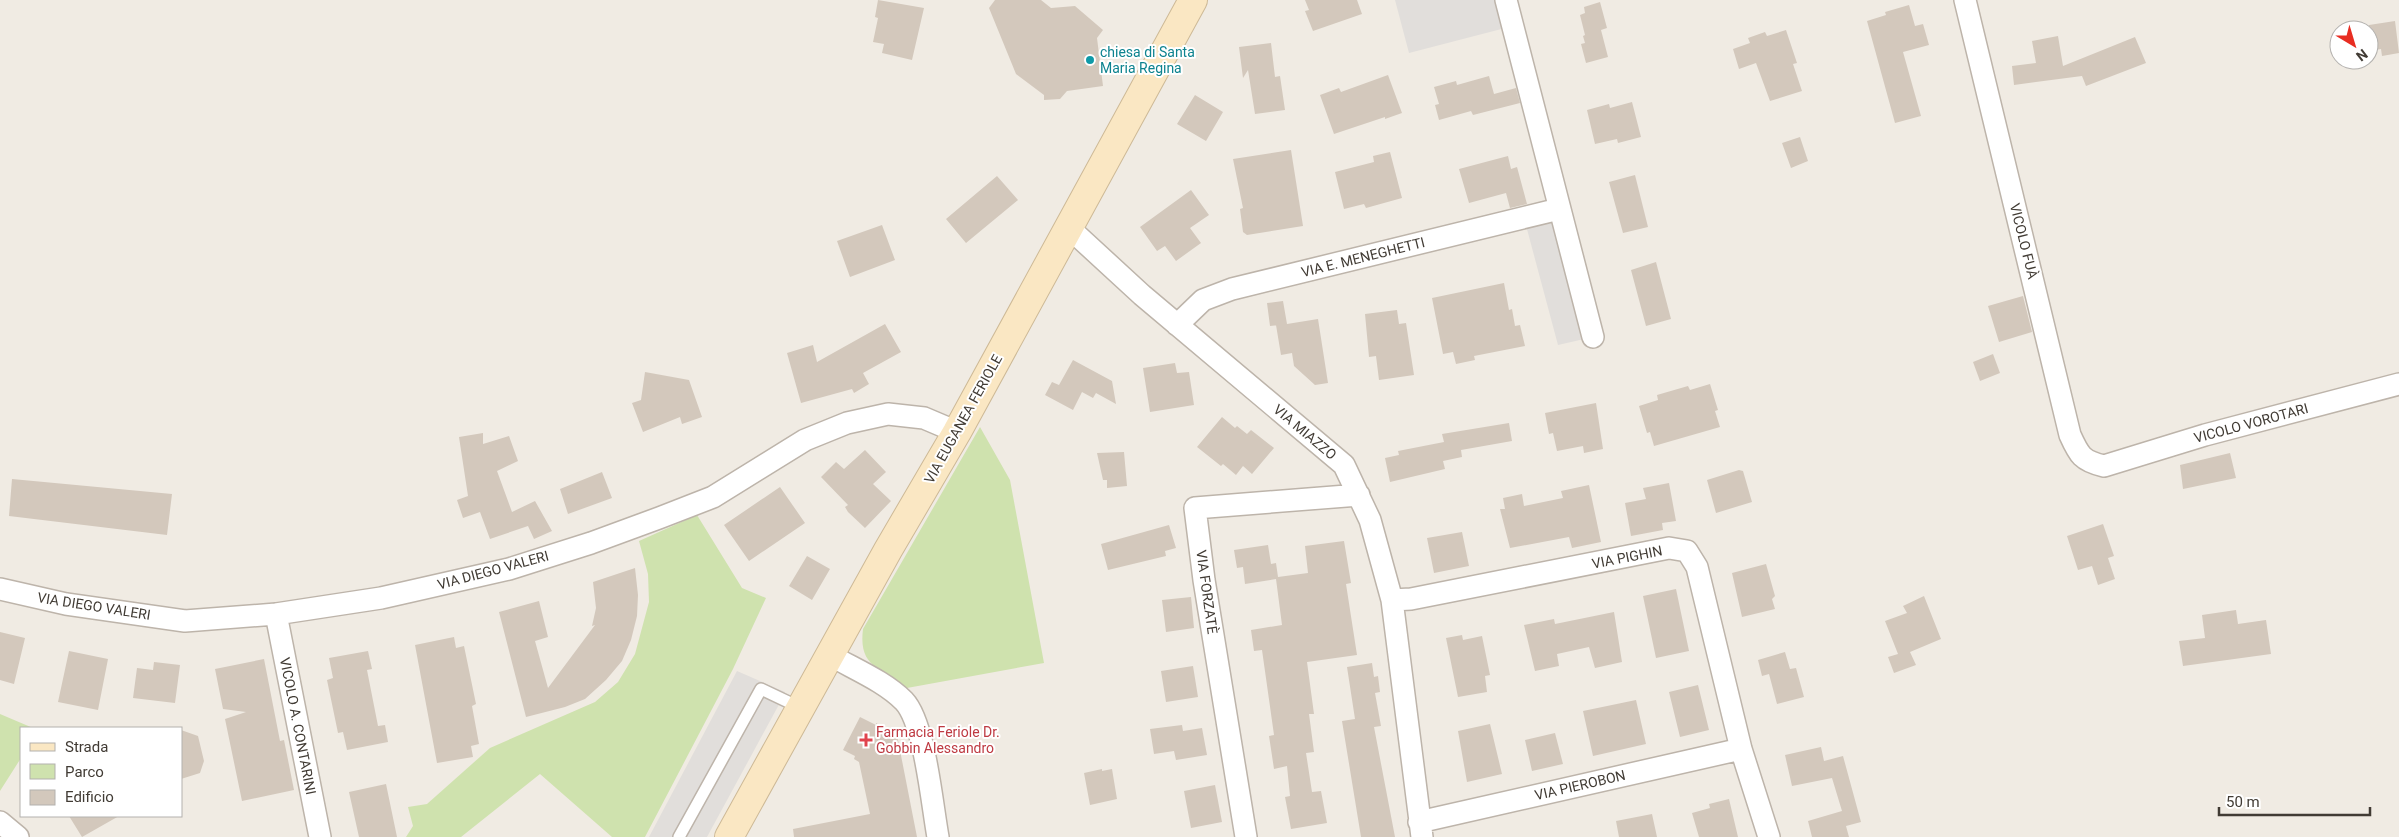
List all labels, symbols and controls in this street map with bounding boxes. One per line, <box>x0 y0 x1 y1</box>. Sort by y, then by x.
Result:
north arrow <box>2329 20 2379 70</box>
place label: chiesa di Santa Maria Regina <box>1100 44 1195 76</box>
text: N <box>2353 46 2371 65</box>
marker: chiesa di Santa Maria Regina <box>1084 54 1096 66</box>
street label: VICOLO FUÀ <box>2007 201 2042 281</box>
street label: VIA E. MENEGHETTI <box>1299 234 1427 280</box>
street label: VIA EUGANEA FERIOLE <box>921 352 1005 486</box>
street label: VICOLO VOROTARI <box>2192 400 2310 446</box>
street label: VIA MIAZZO <box>1270 401 1340 463</box>
street label: VIA PIGHIN <box>1590 542 1664 572</box>
street label: VIA DIEGO VALERI <box>436 547 550 593</box>
street label: VIA FORZATÈ <box>1193 549 1222 635</box>
street label: VIA DIEGO VALERI <box>36 589 152 623</box>
street label: VICOLO A. CONTARINI <box>277 656 319 796</box>
place label: Farmacia Feriole Dr. Gobbin Alessandro <box>876 724 1000 756</box>
legend <box>20 727 182 817</box>
marker: Farmacia Feriole Dr. Gobbin Alessandro <box>860 734 872 746</box>
text: Strada <box>65 738 108 756</box>
text: Parco <box>65 763 104 781</box>
street label: VIA PIEROBON <box>1533 767 1627 803</box>
scale bar <box>2219 784 2370 816</box>
text: Edificio <box>65 788 114 806</box>
text: 50 m <box>2226 793 2260 811</box>

